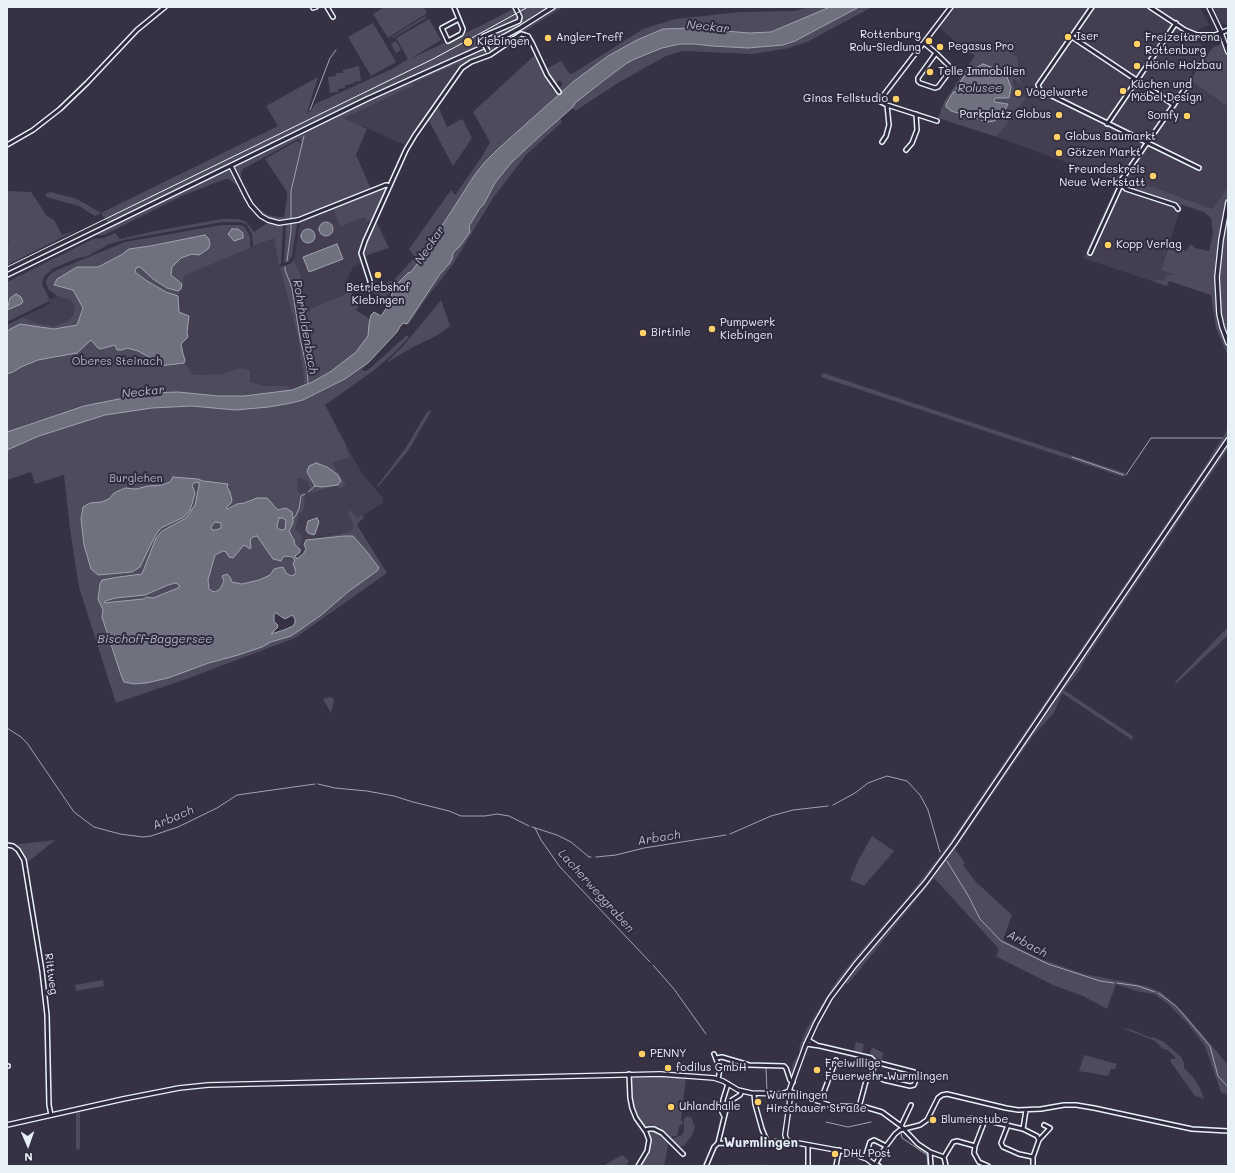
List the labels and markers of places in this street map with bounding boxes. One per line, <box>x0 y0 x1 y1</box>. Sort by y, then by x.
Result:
place label: Rottenburg Rolu-Siedlung <box>849 28 921 54</box>
place label: Iser <box>1076 30 1098 44</box>
place label: Angler-Treff <box>556 31 623 45</box>
place label: Freizeitarena Rottenburg <box>1145 31 1220 57</box>
marker: Iser <box>1063 32 1073 42</box>
marker: Angler-Treff <box>543 33 553 43</box>
place label: Kiebingen <box>477 35 530 49</box>
marker: Kiebingen <box>462 36 474 48</box>
marker: Rottenburg Rolu-Siedlung <box>924 36 934 46</box>
marker: Freizeitarena Rottenburg <box>1132 39 1142 49</box>
place label: Pegasus Pro <box>948 40 1014 54</box>
marker: Pegasus Pro <box>935 42 945 52</box>
place label: Hönle Holzbau <box>1145 59 1222 73</box>
marker: Hönle Holzbau <box>1132 61 1142 71</box>
place label: Telle Immobilien <box>938 65 1025 79</box>
marker: Telle Immobilien <box>925 67 935 77</box>
place label: Küchen und Möbel Design <box>1131 78 1202 104</box>
place label: Vogelwarte <box>1026 86 1088 100</box>
marker: Küchen und Möbel Design <box>1118 86 1128 96</box>
marker: Vogelwarte <box>1013 88 1023 98</box>
place label: Ginas Fellstudio <box>803 92 888 106</box>
marker: Ginas Fellstudio <box>891 94 901 104</box>
place label: Parkplatz Globus <box>959 108 1051 122</box>
place label: Somfy <box>1147 109 1179 123</box>
marker: Parkplatz Globus <box>1054 110 1064 120</box>
marker: Somfy <box>1182 111 1192 121</box>
place label: Globus Baumarkt <box>1065 130 1156 144</box>
marker: Globus Baumarkt <box>1052 132 1062 142</box>
place label: Götzen Markt <box>1067 146 1141 160</box>
marker: Götzen Markt <box>1054 148 1064 158</box>
place label: Freundeskreis Neue Werkstatt <box>1059 163 1145 189</box>
marker: Freundeskreis Neue Werkstatt <box>1148 171 1158 181</box>
place label: Kopp Verlag <box>1116 238 1182 252</box>
marker: Kopp Verlag <box>1103 240 1113 250</box>
marker: Betriebshof Kiebingen <box>373 270 383 280</box>
place label: Betriebshof Kiebingen <box>346 281 410 307</box>
place label: Pumpwerk Kiebingen <box>720 316 775 342</box>
marker: Pumpwerk Kiebingen <box>707 324 717 334</box>
place label: Birtinle <box>651 326 691 340</box>
marker: Birtinle <box>638 328 648 338</box>
place label: PENNY <box>650 1047 686 1061</box>
marker: PENNY <box>637 1049 647 1059</box>
place label: Freiwillige Feuerwehr Wurmlingen <box>825 1057 948 1083</box>
place label: fodilus GmbH <box>676 1061 747 1075</box>
marker: fodilus GmbH <box>663 1063 673 1073</box>
marker: Freiwillige Feuerwehr Wurmlingen <box>812 1065 822 1075</box>
place label: Wurmlingen Hirschauer Straße <box>766 1089 867 1115</box>
marker: Wurmlingen Hirschauer Straße <box>753 1097 763 1107</box>
place label: Uhlandhalle <box>679 1100 741 1114</box>
marker: Uhlandhalle <box>666 1102 676 1112</box>
place label: Blumenstube <box>941 1113 1008 1127</box>
marker: Blumenstube <box>928 1115 938 1125</box>
place label: DHL Post <box>843 1147 891 1161</box>
marker: DHL Post <box>830 1149 840 1159</box>

